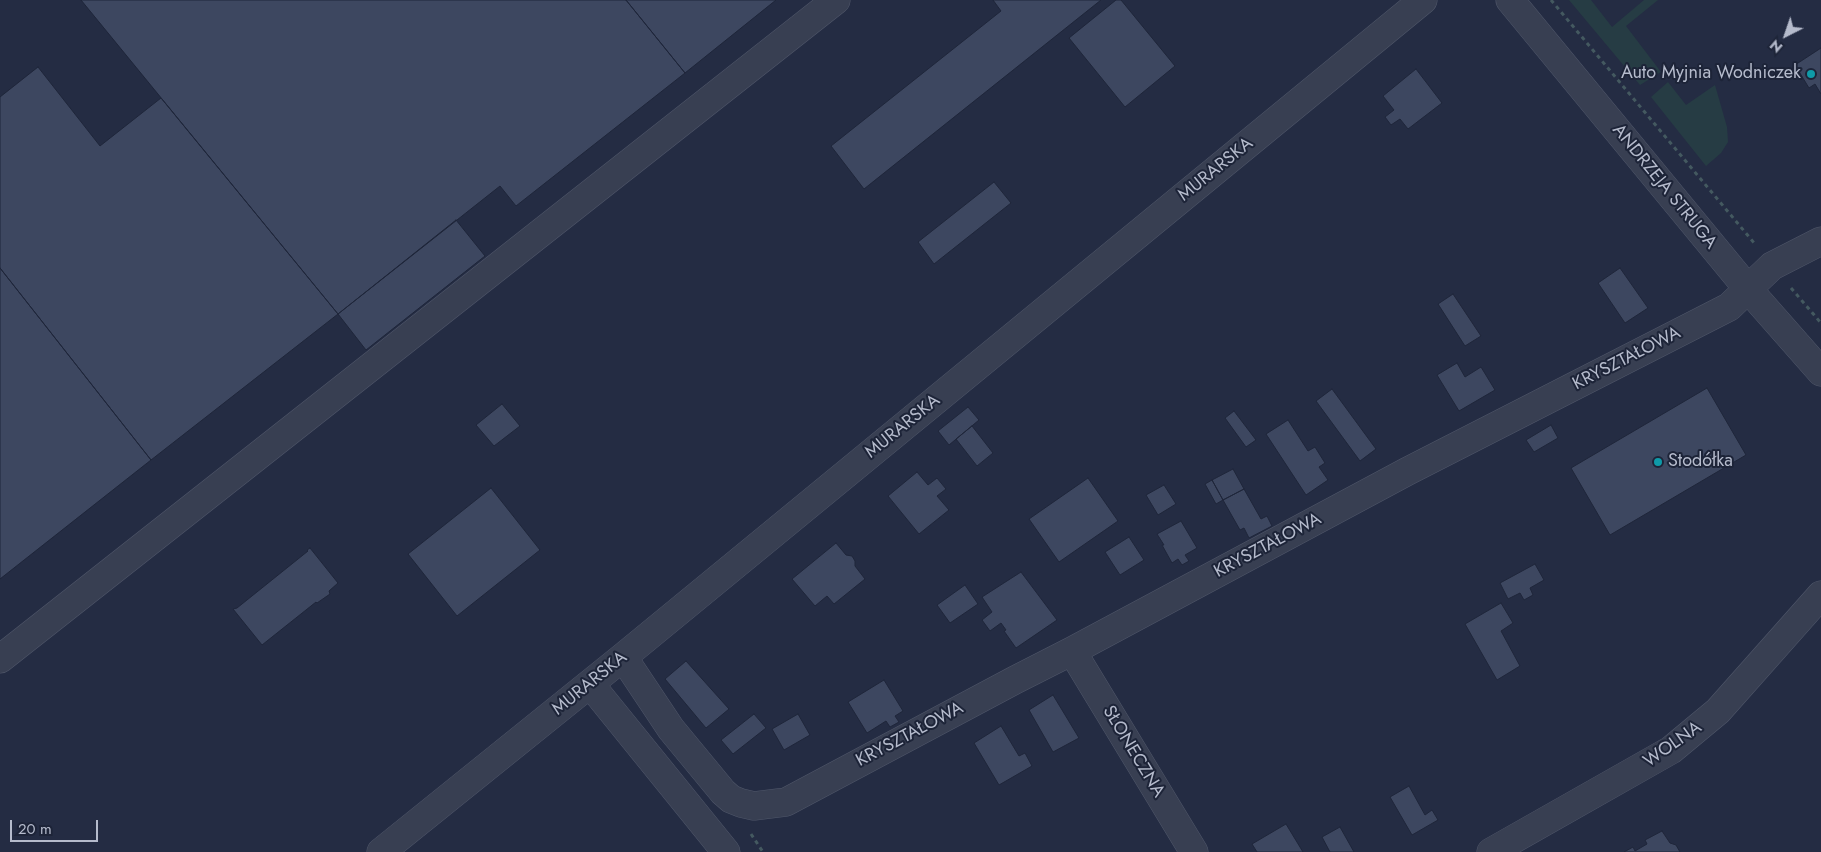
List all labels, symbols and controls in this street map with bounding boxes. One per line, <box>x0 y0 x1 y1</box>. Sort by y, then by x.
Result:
north arrow <box>1761 10 1811 60</box>
text: N <box>1765 35 1787 58</box>
place label: Auto Myjnia Wodniczek <box>1621 63 1801 85</box>
marker: Auto Myjnia Wodniczek <box>1805 68 1817 80</box>
street label: ANDRZEJA STRUGA <box>1607 120 1721 254</box>
street label: MURARSKA <box>1174 133 1258 207</box>
street label: KRYSZTAŁOWA <box>1569 323 1685 395</box>
street label: MURARSKA <box>861 390 945 464</box>
place label: Stodółka <box>1668 451 1733 473</box>
marker: Stodółka <box>1652 456 1664 468</box>
street label: KRYSZTAŁOWA <box>1211 509 1325 583</box>
street label: MURARSKA <box>548 647 632 721</box>
street label: KRYSZTAŁOWA <box>853 698 967 772</box>
street label: SŁONECZNA <box>1097 702 1169 802</box>
street label: WOLNA <box>1640 717 1706 773</box>
scale bar <box>12 810 100 842</box>
text: 20 m <box>18 818 52 840</box>

